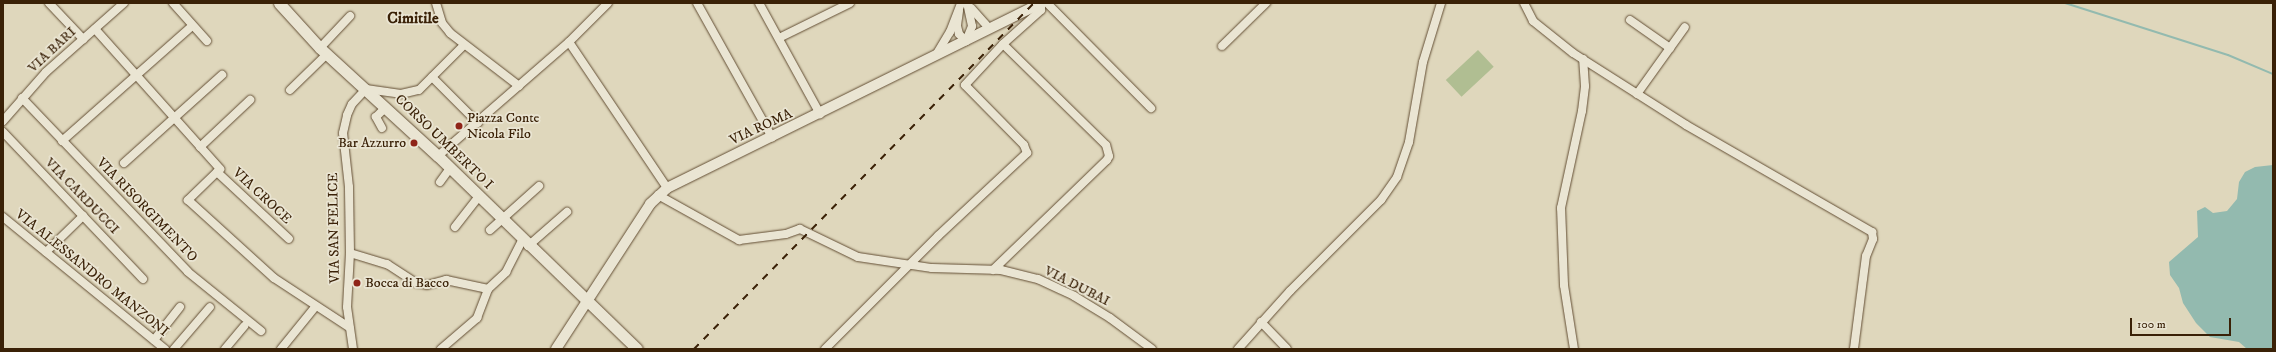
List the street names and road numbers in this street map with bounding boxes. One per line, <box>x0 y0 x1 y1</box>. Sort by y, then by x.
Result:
street label: VIA BARI <box>25 24 79 76</box>
street label: CORSO UMBERTO I <box>392 91 496 193</box>
street label: VIA ROMA <box>727 105 795 149</box>
street label: VIA CARDUCCI <box>41 154 123 238</box>
street label: VIA RISORGIMENTO <box>93 154 201 266</box>
street label: VIA CROCE <box>229 165 295 227</box>
street label: VIA SAN FELICE <box>325 172 343 284</box>
street label: VIA ALESSANDRO MANZONI <box>12 206 172 340</box>
street label: VIA DUBAI <box>1041 262 1113 310</box>

